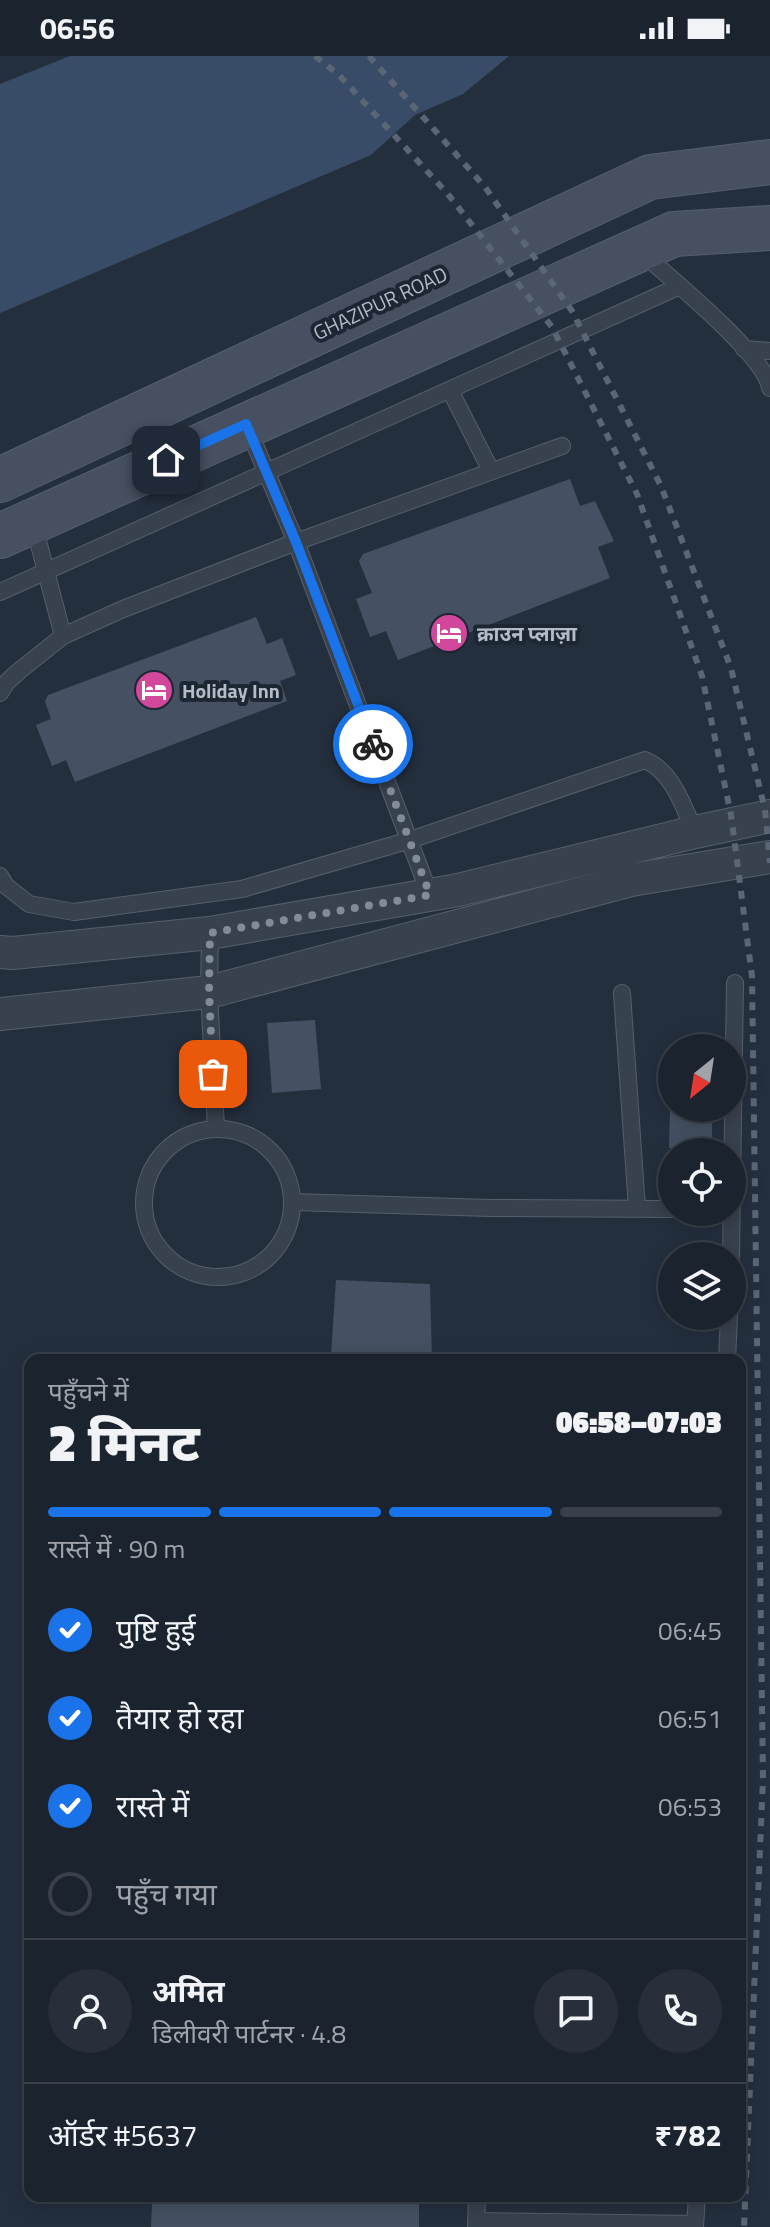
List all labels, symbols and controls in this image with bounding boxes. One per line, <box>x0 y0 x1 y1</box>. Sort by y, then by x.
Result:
text: 06:56 <box>40 5 115 51</box>
street label: GHAZIPUR ROAD <box>308 258 452 348</box>
pin <box>132 426 200 494</box>
icon: home <box>144 438 188 482</box>
hotel icon: क्राउन प्लाज़ा <box>428 612 470 654</box>
place label: क्राउन प्लाज़ा <box>477 618 578 649</box>
hotel icon: Holiday Inn <box>133 669 175 711</box>
place label: Holiday Inn <box>182 675 280 706</box>
courier <box>333 704 413 784</box>
icon: bike <box>351 722 395 766</box>
north arrow <box>658 1034 746 1122</box>
map controls <box>658 1034 746 1330</box>
pin <box>179 1040 247 1108</box>
icon: bag <box>191 1052 235 1096</box>
button: locate <box>658 1138 746 1226</box>
button: layers <box>658 1242 746 1330</box>
text: पहुँचने में <box>48 1372 129 1411</box>
text: 06:58–07:03 <box>556 1399 722 1445</box>
text: 2 मिनट <box>48 1402 200 1481</box>
text: रास्ते में · 90 m <box>48 1529 185 1568</box>
text: पुष्टि हुई <box>116 1607 196 1653</box>
icon: check <box>48 1608 92 1652</box>
text: 06:45 <box>658 1611 722 1650</box>
text: तैयार हो रहा <box>116 1695 243 1741</box>
icon: check <box>48 1696 92 1740</box>
text: 06:51 <box>658 1699 722 1738</box>
text: रास्ते में <box>116 1783 189 1829</box>
icon: check <box>48 1784 92 1828</box>
text: 06:53 <box>658 1787 722 1826</box>
text: पहुँच गया <box>116 1871 217 1917</box>
text: अमित <box>152 1968 225 2014</box>
button: person <box>48 1969 132 2053</box>
button: chat <box>534 1969 618 2053</box>
button: phone <box>638 1969 722 2053</box>
text: डिलीवरी पार्टनर · 4.8 <box>152 2014 346 2053</box>
text: ऑर्डर #5637 <box>48 2112 198 2158</box>
text: ₹782 <box>654 2112 722 2158</box>

